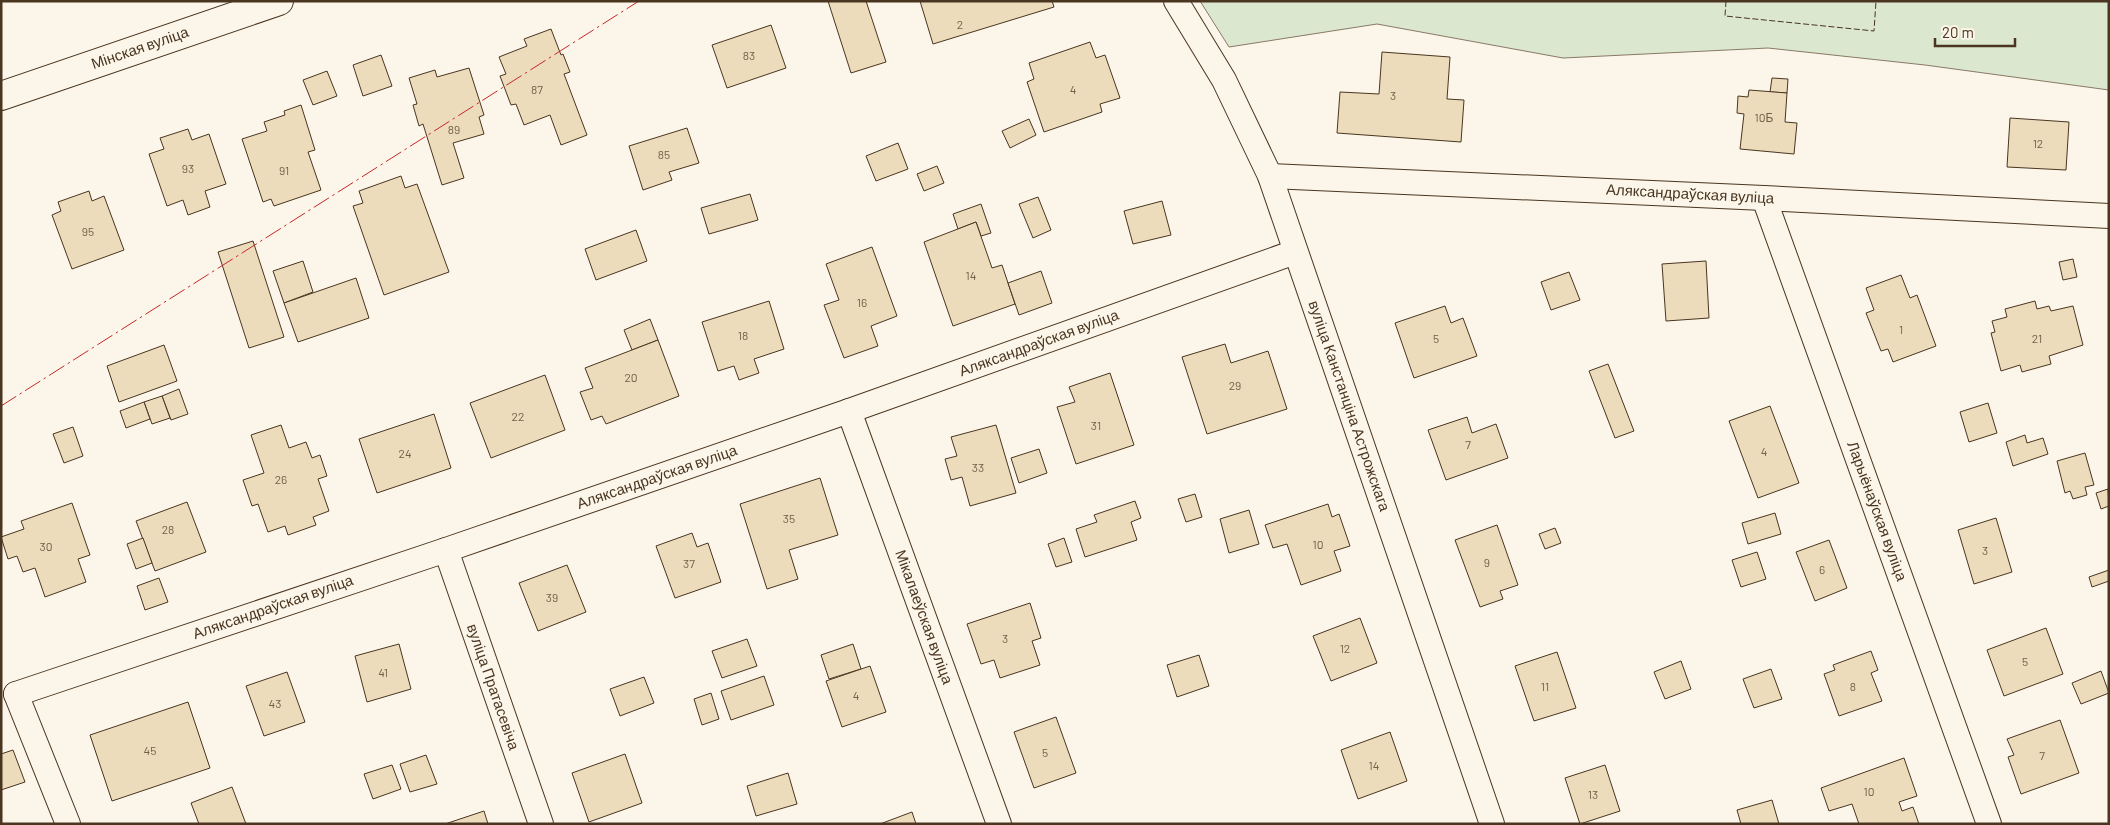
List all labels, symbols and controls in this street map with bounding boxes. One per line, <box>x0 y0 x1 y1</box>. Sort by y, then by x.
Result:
scale bar <box>1935 15 2015 47</box>
house number: 2 <box>957 17 963 31</box>
street label: Мінская вуліца <box>89 22 191 72</box>
text: 20 m <box>1942 23 1974 41</box>
house number: 83 <box>743 48 755 62</box>
house number: 87 <box>531 82 543 96</box>
house number: 4 <box>1070 82 1076 96</box>
house number: 3 <box>1390 88 1396 102</box>
house number: 10Б <box>1755 110 1774 124</box>
house number: 89 <box>448 122 460 136</box>
house number: 12 <box>2033 136 2043 150</box>
house number: 85 <box>658 147 670 161</box>
house number: 93 <box>182 161 194 175</box>
house number: 91 <box>279 163 289 177</box>
street label: Аляксандраўская вуліца <box>1606 180 1775 206</box>
house number: 95 <box>82 224 94 238</box>
house number: 14 <box>966 268 976 282</box>
house number: 16 <box>857 295 867 309</box>
street label: вуліца Канстанціна Астрожскага <box>1305 298 1395 514</box>
street label: Аляксандраўская вуліца <box>956 305 1121 379</box>
house number: 1 <box>1899 322 1903 336</box>
house number: 18 <box>738 328 748 342</box>
house number: 5 <box>1433 331 1439 345</box>
house number: 21 <box>2032 331 2042 345</box>
house number: 20 <box>624 370 638 384</box>
house number: 29 <box>1229 378 1241 392</box>
house number: 22 <box>512 409 524 423</box>
house number: 31 <box>1091 418 1101 432</box>
house number: 7 <box>1465 437 1471 451</box>
street label: Ларыёнаўская вуліца <box>1844 438 1912 584</box>
street label: Аляксандраўская вуліца <box>574 440 740 512</box>
house number: 4 <box>1761 444 1767 458</box>
house number: 24 <box>398 446 412 460</box>
house number: 33 <box>972 460 984 474</box>
house number: 26 <box>275 472 287 486</box>
house number: 35 <box>783 511 795 525</box>
house number: 28 <box>162 522 174 536</box>
house number: 10 <box>1313 537 1323 551</box>
house number: 30 <box>40 539 52 553</box>
house number: 3 <box>1982 543 1988 557</box>
street label: Мікалаеўская вуліца <box>892 547 958 687</box>
house number: 9 <box>1484 555 1490 569</box>
house number: 37 <box>683 556 695 570</box>
house number: 6 <box>1819 562 1825 576</box>
street label: Аляксандраўская вуліца <box>190 570 356 642</box>
house number: 39 <box>546 590 558 604</box>
street label: вуліца Пратасевіча <box>464 621 524 753</box>
house number: 3 <box>1002 631 1008 645</box>
house number: 12 <box>1340 641 1350 655</box>
house number: 5 <box>2022 654 2028 668</box>
house number: 41 <box>378 665 388 679</box>
house number: 11 <box>1541 679 1549 693</box>
house number: 8 <box>1850 679 1856 693</box>
house number: 4 <box>853 688 859 702</box>
house number: 43 <box>269 696 281 710</box>
house number: 45 <box>144 743 156 757</box>
house number: 5 <box>1042 745 1048 759</box>
house number: 7 <box>2039 748 2045 762</box>
house number: 14 <box>1369 758 1379 772</box>
house number: 10 <box>1864 784 1874 798</box>
house number: 13 <box>1588 787 1598 801</box>

